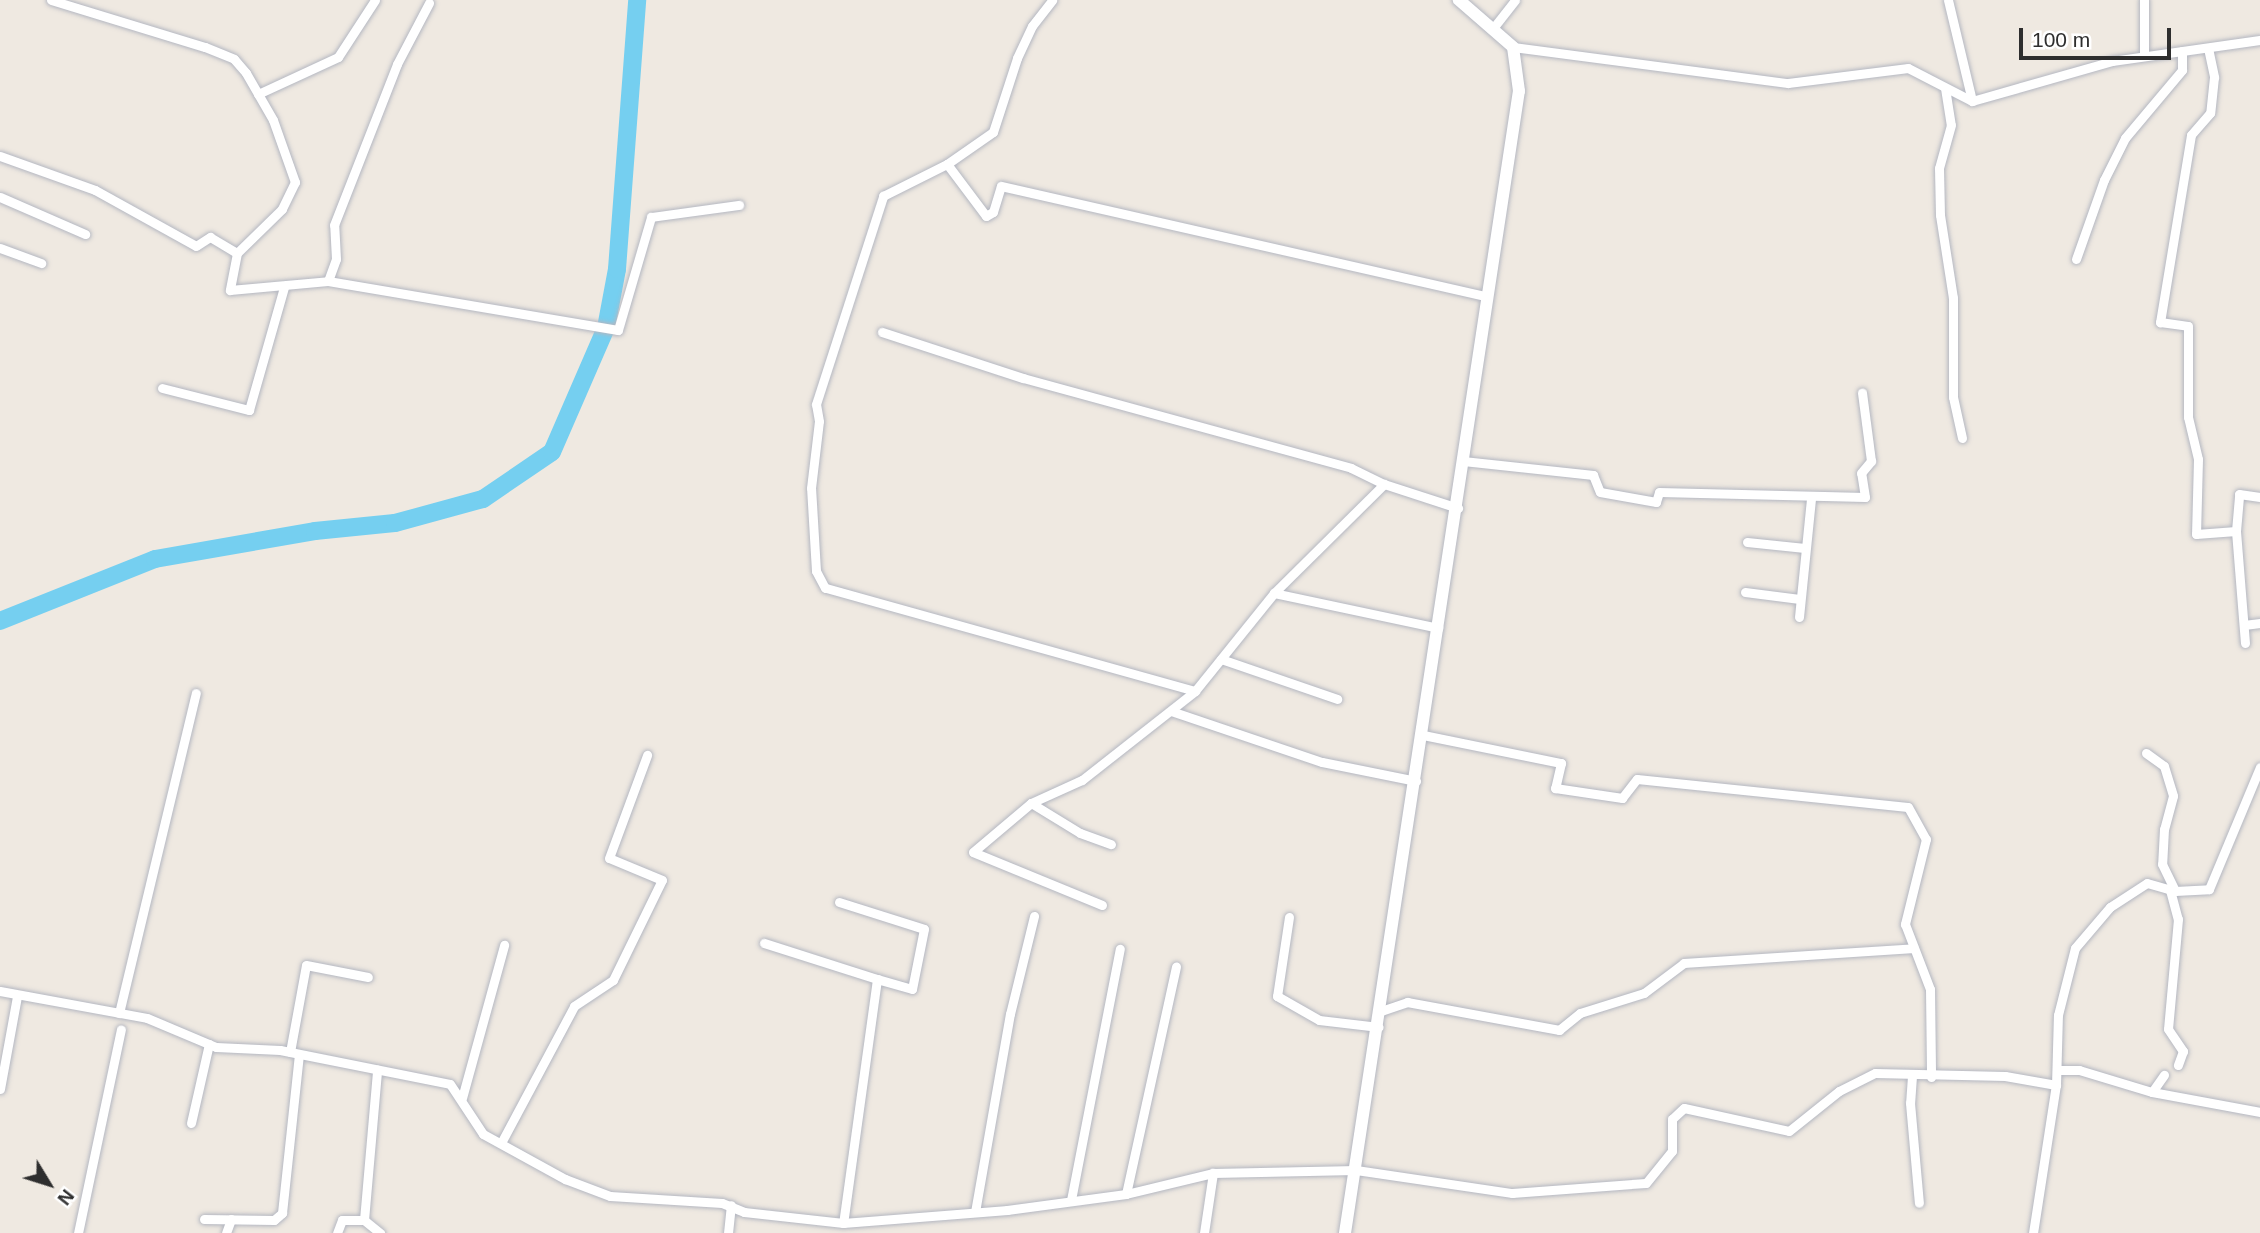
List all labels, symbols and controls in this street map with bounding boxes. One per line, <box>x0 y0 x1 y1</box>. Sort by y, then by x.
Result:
scale bar <box>2022 14 2174 58</box>
text: 100 m <box>2032 28 2090 51</box>
north arrow <box>14 1149 84 1219</box>
text: N <box>53 1185 78 1209</box>

